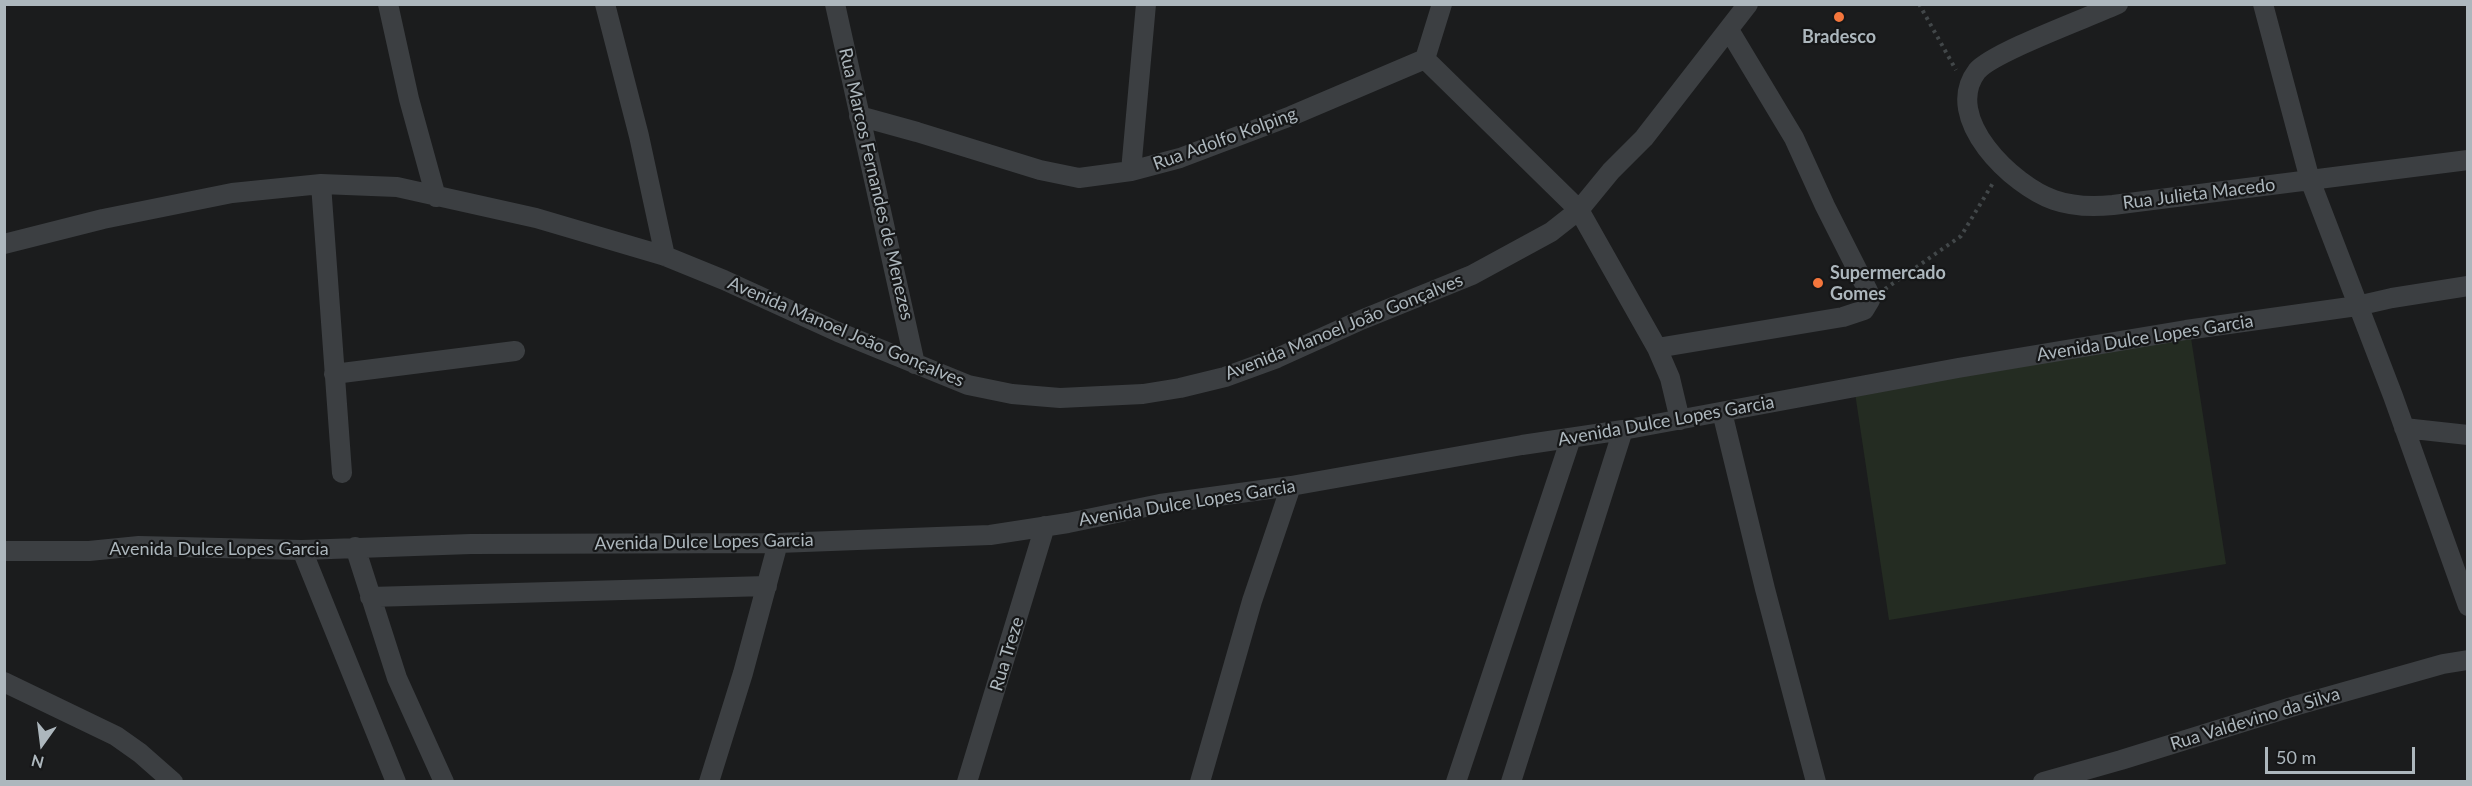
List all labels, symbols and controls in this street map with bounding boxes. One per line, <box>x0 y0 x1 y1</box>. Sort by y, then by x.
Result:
marker: Bradesco <box>1832 10 1846 24</box>
place label: Bradesco <box>1802 26 1876 48</box>
street label: Rua Marcos Fernandes de Menezes <box>834 46 918 322</box>
street label: Rua Adolfo Kolping <box>1150 103 1300 175</box>
street label: Rua Julieta Macedo <box>2121 174 2277 214</box>
place label: Supermercado Gomes <box>1830 262 1946 304</box>
street label: Avenida Manoel João Gonçalves <box>1222 269 1466 385</box>
street label: Avenida Manoel João Gonçalves <box>725 272 967 392</box>
marker: Supermercado Gomes <box>1811 276 1825 290</box>
street label: Avenida Dulce Lopes Garcia <box>2035 310 2255 366</box>
street label: Avenida Dulce Lopes Garcia <box>1556 391 1776 451</box>
street label: Avenida Dulce Lopes Garcia <box>1077 475 1297 531</box>
street label: Avenida Dulce Lopes Garcia <box>594 529 814 555</box>
street label: Avenida Dulce Lopes Garcia <box>109 538 329 560</box>
street label: Rua Treze <box>986 614 1028 694</box>
street label: Rua Valdevino da Silva <box>2168 683 2342 755</box>
north arrow <box>12 714 72 774</box>
scale bar <box>2268 735 2418 773</box>
text: 50 m <box>2276 746 2316 768</box>
text: N <box>29 751 46 773</box>

